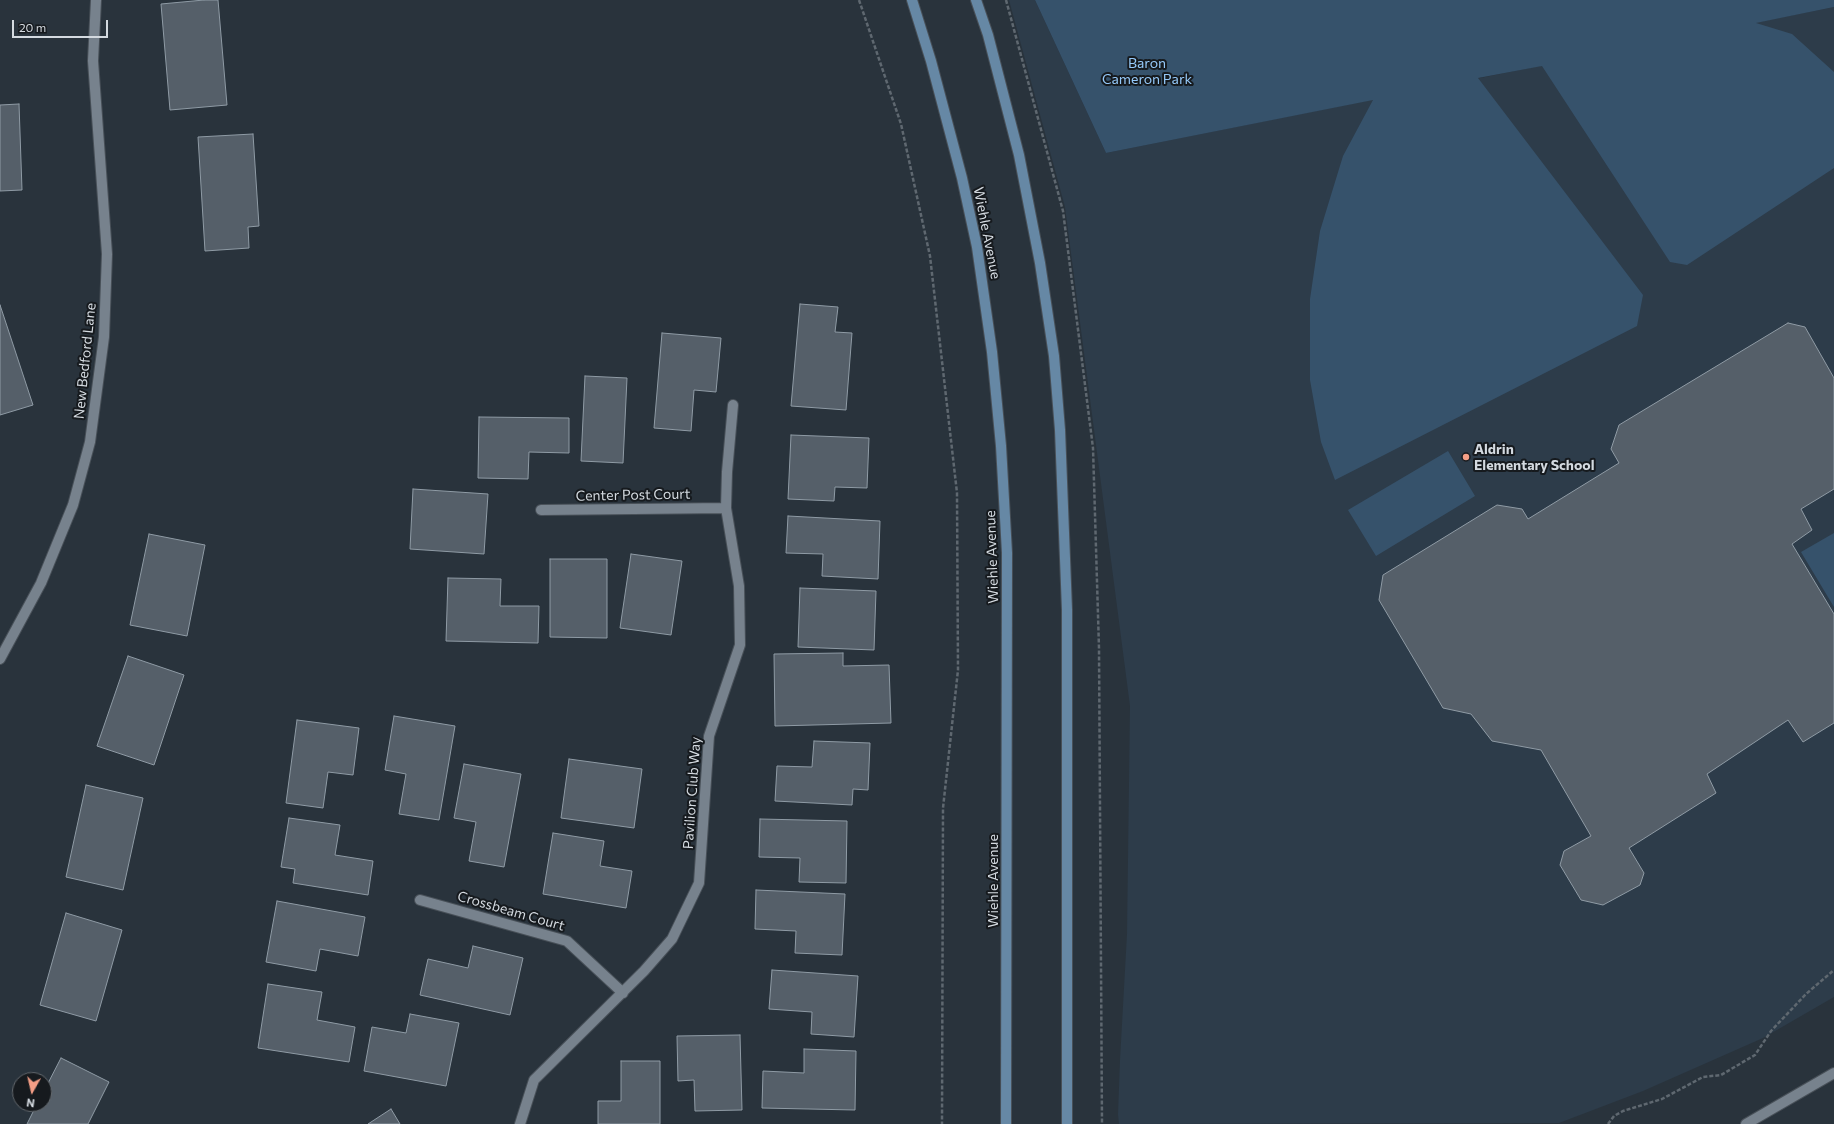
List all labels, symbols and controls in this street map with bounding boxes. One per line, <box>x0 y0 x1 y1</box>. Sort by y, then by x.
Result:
scale bar <box>14 12 110 38</box>
text: 20 m <box>19 20 46 34</box>
park label: Baron Cameron Park <box>1102 55 1192 88</box>
street label: Wiehle Avenue <box>970 185 1004 281</box>
street label: New Bedford Lane <box>71 302 99 420</box>
place label: Aldrin Elementary School <box>1474 441 1594 474</box>
marker: Aldrin Elementary School <box>1461 452 1471 462</box>
street label: Center Post Court <box>575 486 691 504</box>
street label: Wiehle Avenue <box>982 510 1002 604</box>
street label: Pavilion Club Way <box>680 736 704 850</box>
street label: Wiehle Avenue <box>985 834 1001 928</box>
street label: Crossbeam Court <box>455 888 567 934</box>
north arrow <box>12 1072 52 1112</box>
text: N <box>25 1096 35 1110</box>

